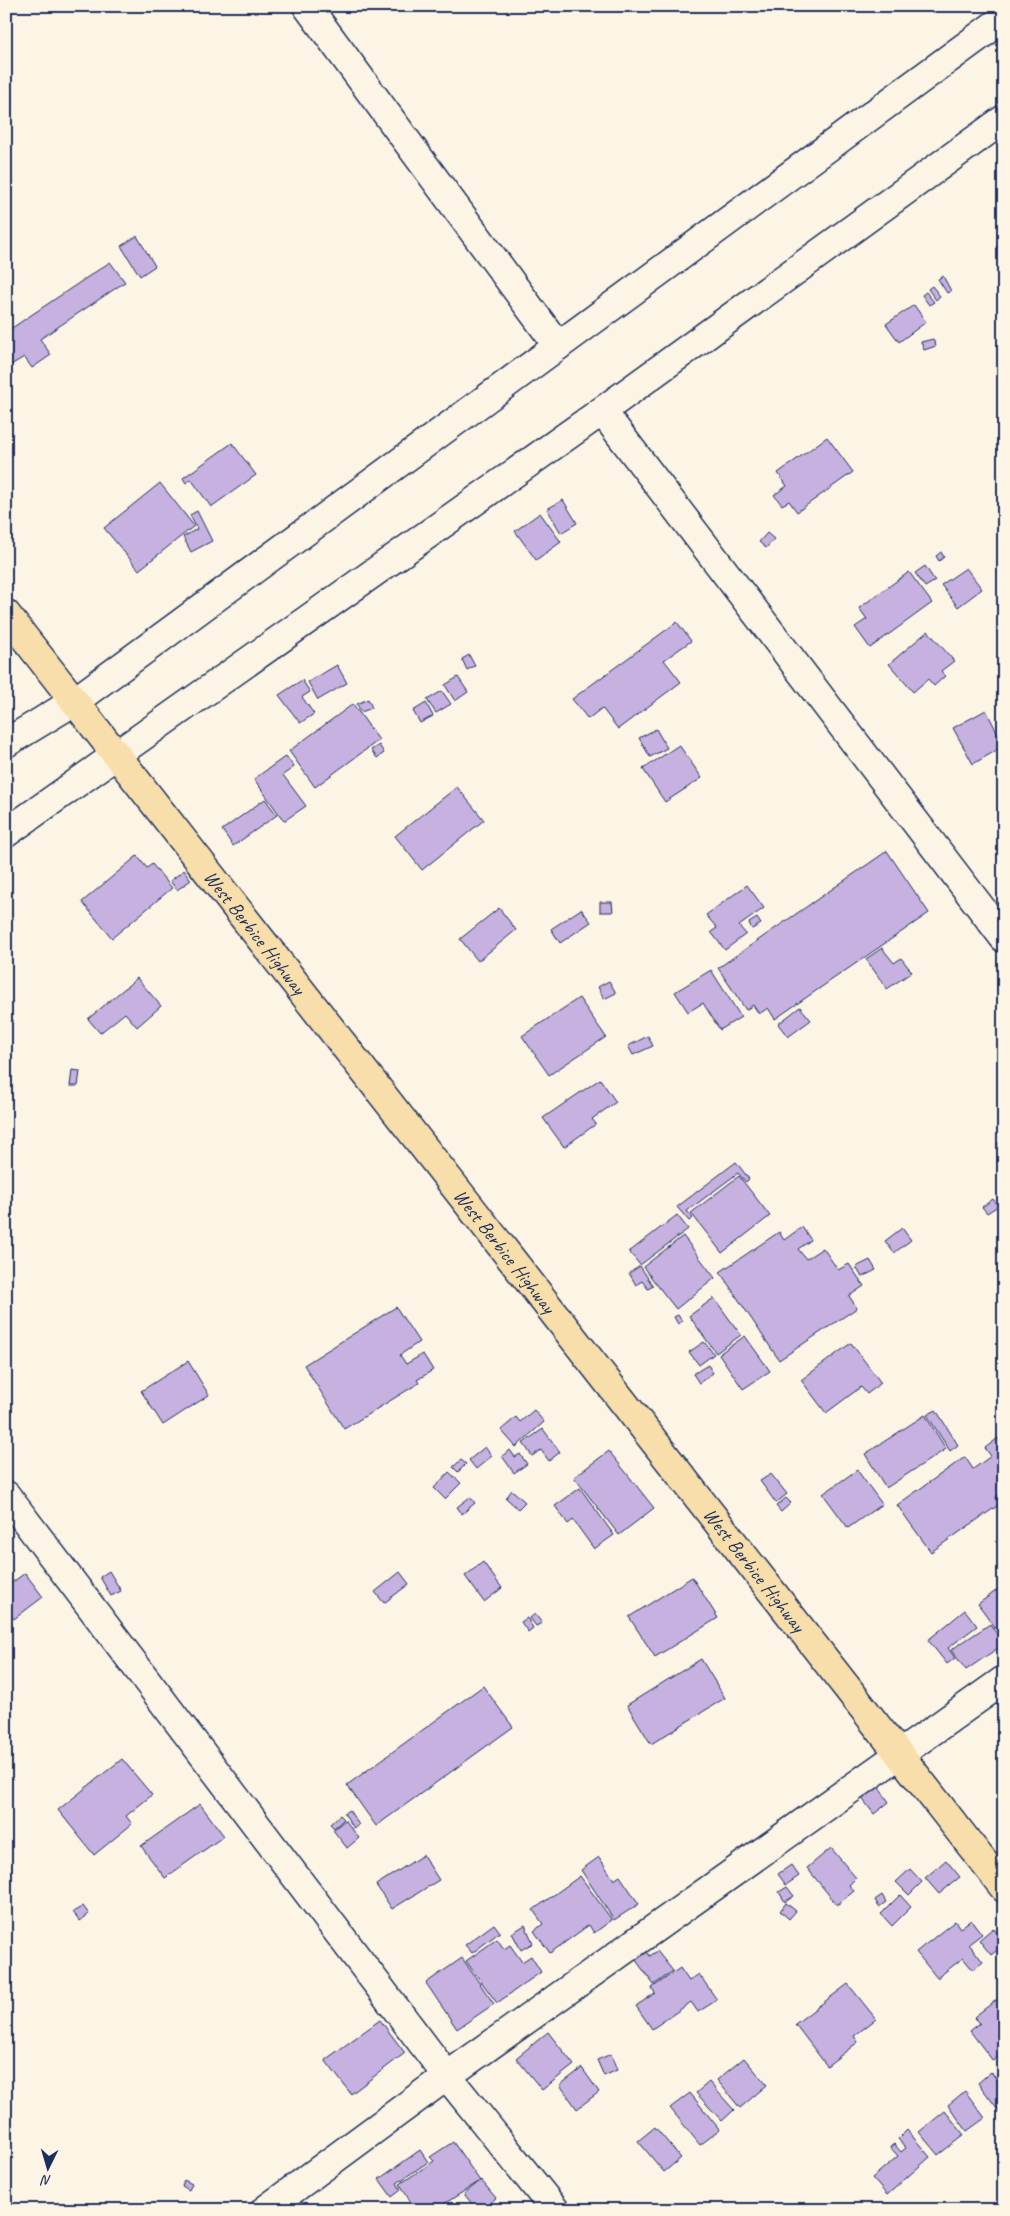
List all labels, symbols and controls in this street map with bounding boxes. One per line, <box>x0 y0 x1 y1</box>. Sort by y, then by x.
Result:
street label: West Berbice Highway <box>199 865 313 1001</box>
street label: West Berbice Highway <box>449 1184 563 1320</box>
street label: West Berbice Highway <box>698 1503 812 1639</box>
north arrow <box>22 2144 72 2194</box>
text: N <box>40 2171 52 2189</box>

